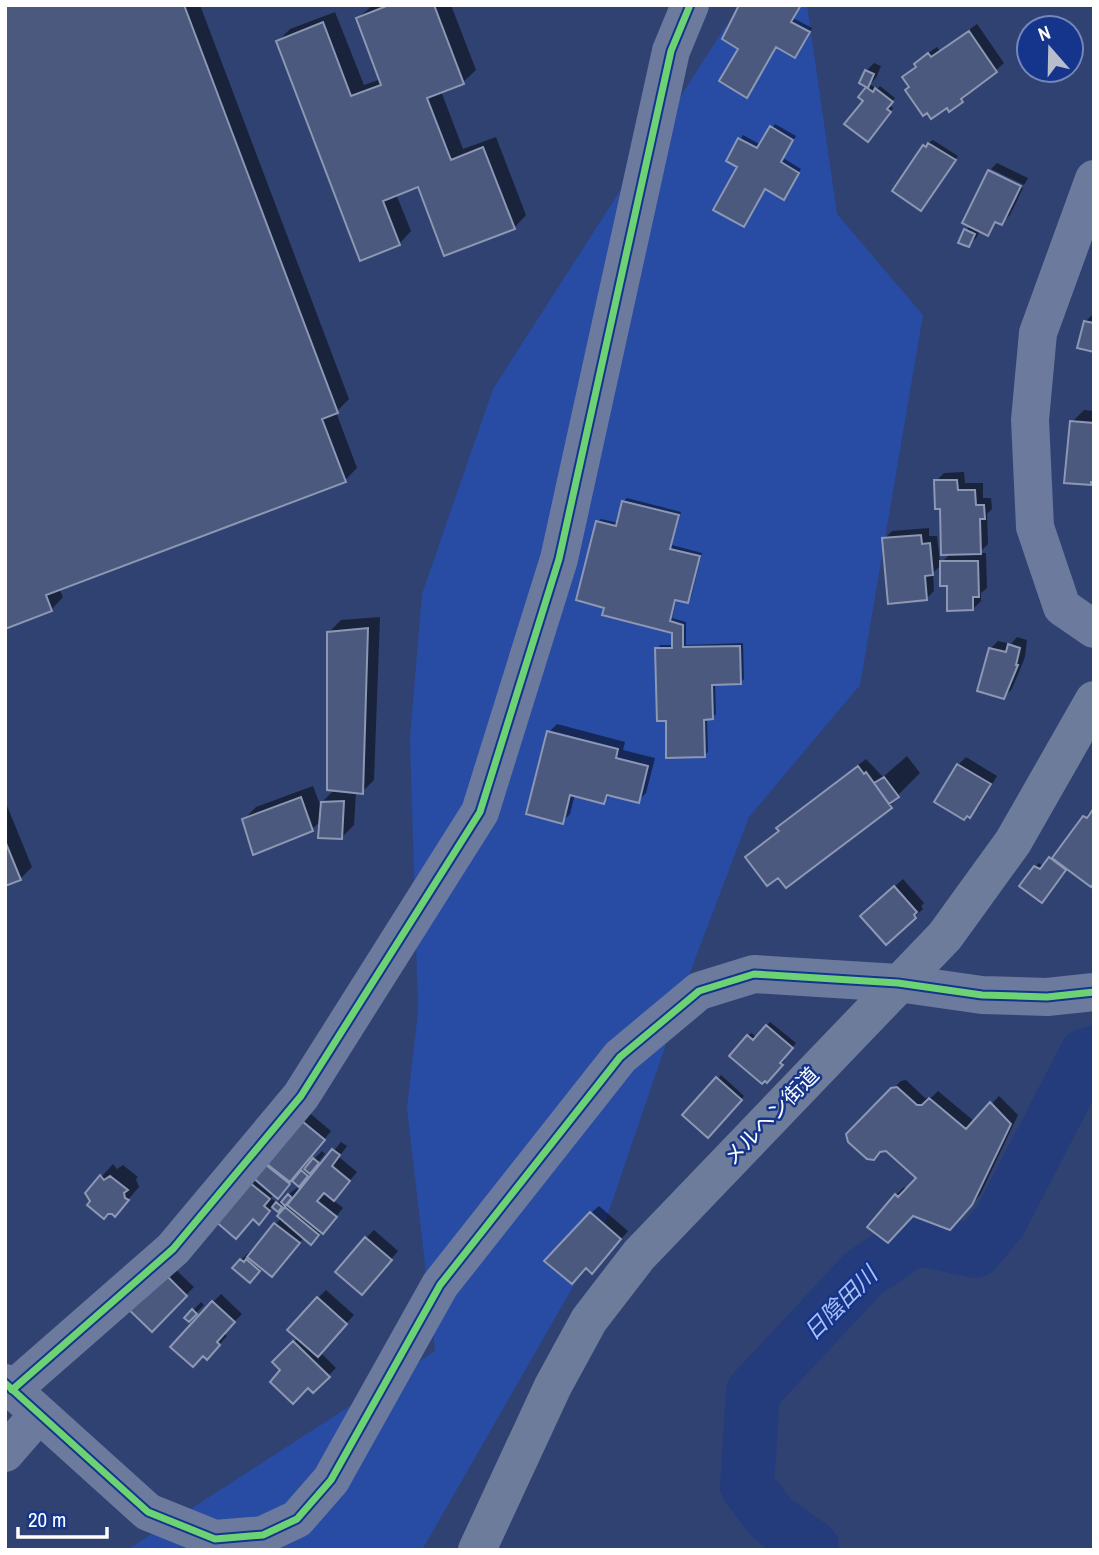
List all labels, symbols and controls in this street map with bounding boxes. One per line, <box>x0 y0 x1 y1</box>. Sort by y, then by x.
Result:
north arrow <box>1015 14 1085 84</box>
text: N <box>1034 19 1054 47</box>
street label: メルヘン街道 <box>717 1061 825 1171</box>
water label: 日陰田川 <box>797 1257 886 1346</box>
scale bar <box>18 1496 107 1540</box>
text: 20 m <box>28 1505 66 1534</box>

